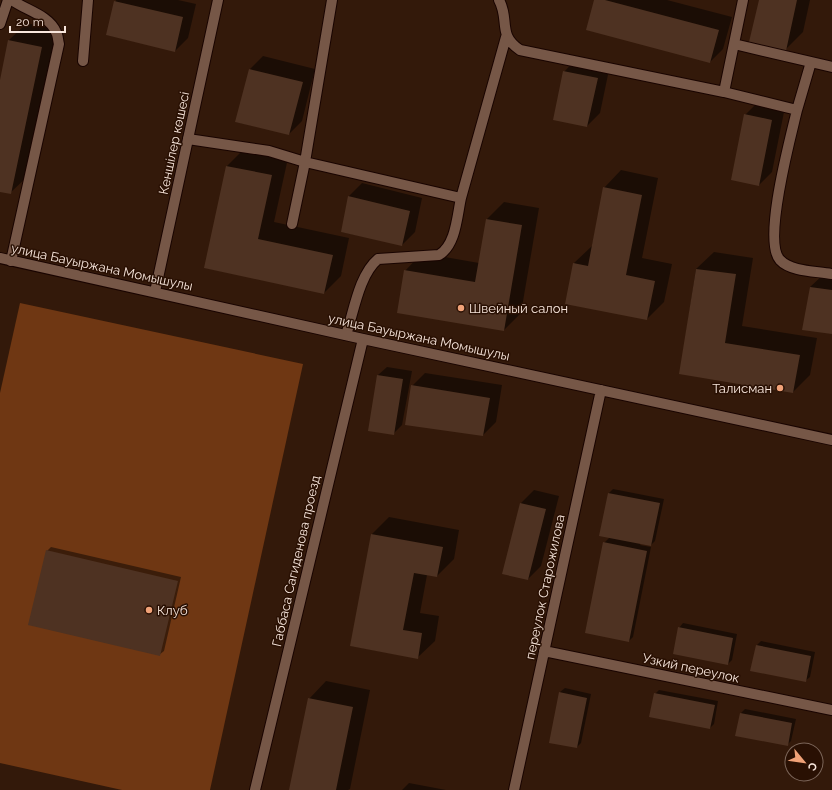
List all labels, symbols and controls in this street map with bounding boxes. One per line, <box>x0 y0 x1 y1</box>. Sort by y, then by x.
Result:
scale bar <box>10 8 65 34</box>
text: 20 m <box>16 15 44 29</box>
street label: Кеншілер көшесі <box>156 90 192 196</box>
street label: улица Бауыржана Момышулы <box>10 240 194 294</box>
place label: Швейный салон <box>469 301 568 316</box>
marker: Швейный салон <box>456 303 466 313</box>
street label: улица Бауыржана Момышулы <box>327 310 511 364</box>
place label: Талисман <box>712 381 772 396</box>
marker: Талисман <box>775 383 785 393</box>
street label: Габбаса Сагиденова проезд <box>269 473 323 648</box>
street label: переулок Старожилова <box>522 513 568 661</box>
place label: Клуб <box>157 603 188 618</box>
marker: Клуб <box>144 605 154 615</box>
street label: Узкий переулок <box>641 650 741 686</box>
north arrow <box>784 742 824 782</box>
text: С <box>805 760 820 773</box>

